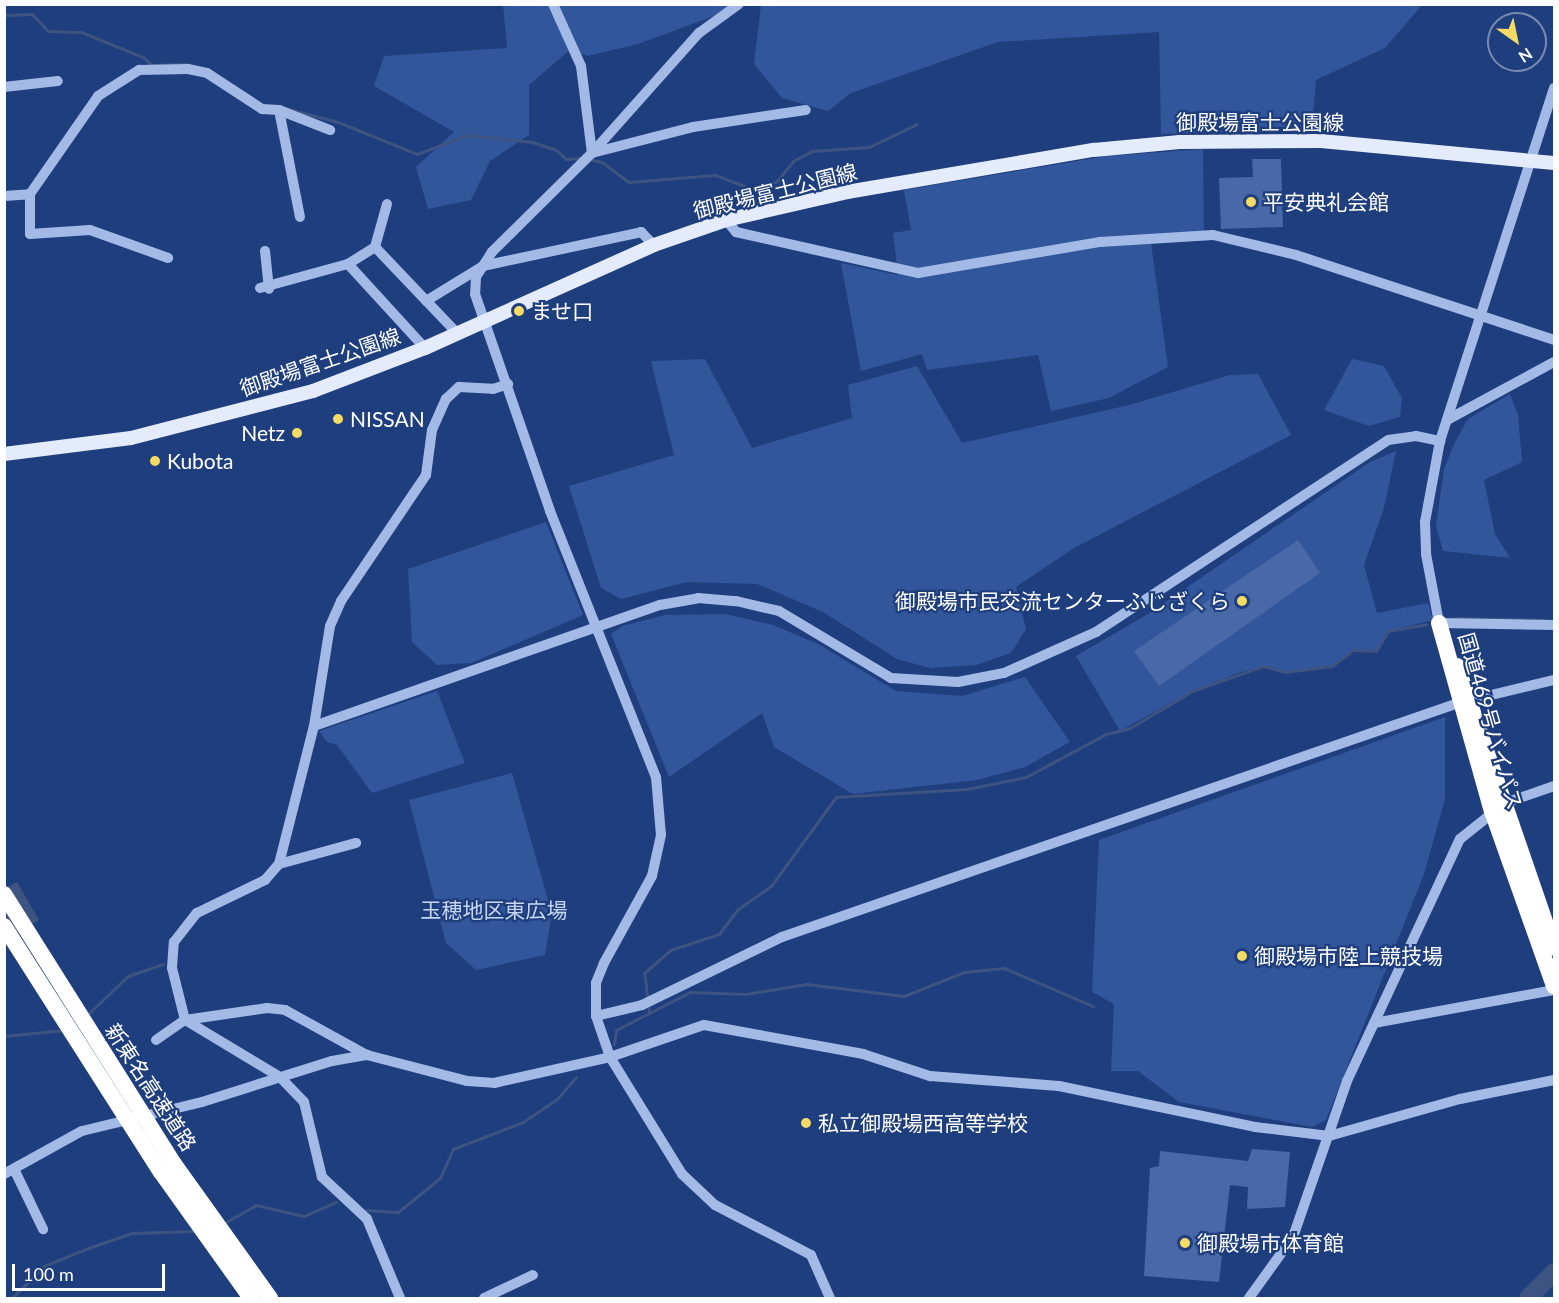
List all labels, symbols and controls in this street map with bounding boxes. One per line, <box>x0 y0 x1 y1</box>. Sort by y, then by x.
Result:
north arrow <box>1487 12 1547 72</box>
text: N <box>1516 45 1536 67</box>
street label: 御殿場富士公園線 <box>1176 109 1344 135</box>
street label: 御殿場富士公園線 <box>690 158 860 224</box>
place label: 平安典礼会館 <box>1263 189 1389 215</box>
marker: 平安典礼会館 <box>1244 195 1258 209</box>
place label: ませ口 <box>531 298 594 324</box>
marker: ませ口 <box>512 304 526 318</box>
street label: 御殿場富士公園線 <box>236 323 404 401</box>
place label: NISSAN <box>350 406 425 432</box>
marker: NISSAN <box>331 412 345 426</box>
place label: Netz <box>241 420 285 446</box>
marker: Netz <box>290 426 304 440</box>
place label: Kubota <box>167 448 234 474</box>
marker: Kubota <box>148 454 162 468</box>
place label: 御殿場市民交流センターふじざくら <box>894 588 1230 614</box>
marker: 御殿場市民交流センターふじざくら <box>1235 594 1249 608</box>
street label: 国道469号バイパス <box>1454 629 1528 813</box>
park label: 玉穂地区東広場 <box>421 897 567 923</box>
place label: 御殿場市陸上競技場 <box>1254 943 1443 969</box>
marker: 御殿場市陸上競技場 <box>1235 949 1249 963</box>
street label: 新東名高速道路 <box>100 1018 202 1156</box>
place label: 私立御殿場西高等学校 <box>818 1110 1028 1136</box>
marker: 私立御殿場西高等学校 <box>799 1116 813 1130</box>
place label: 御殿場市体育館 <box>1197 1230 1344 1256</box>
marker: 御殿場市体育館 <box>1178 1236 1192 1250</box>
scale bar <box>15 1252 168 1290</box>
text: 100 m <box>23 1263 74 1285</box>

